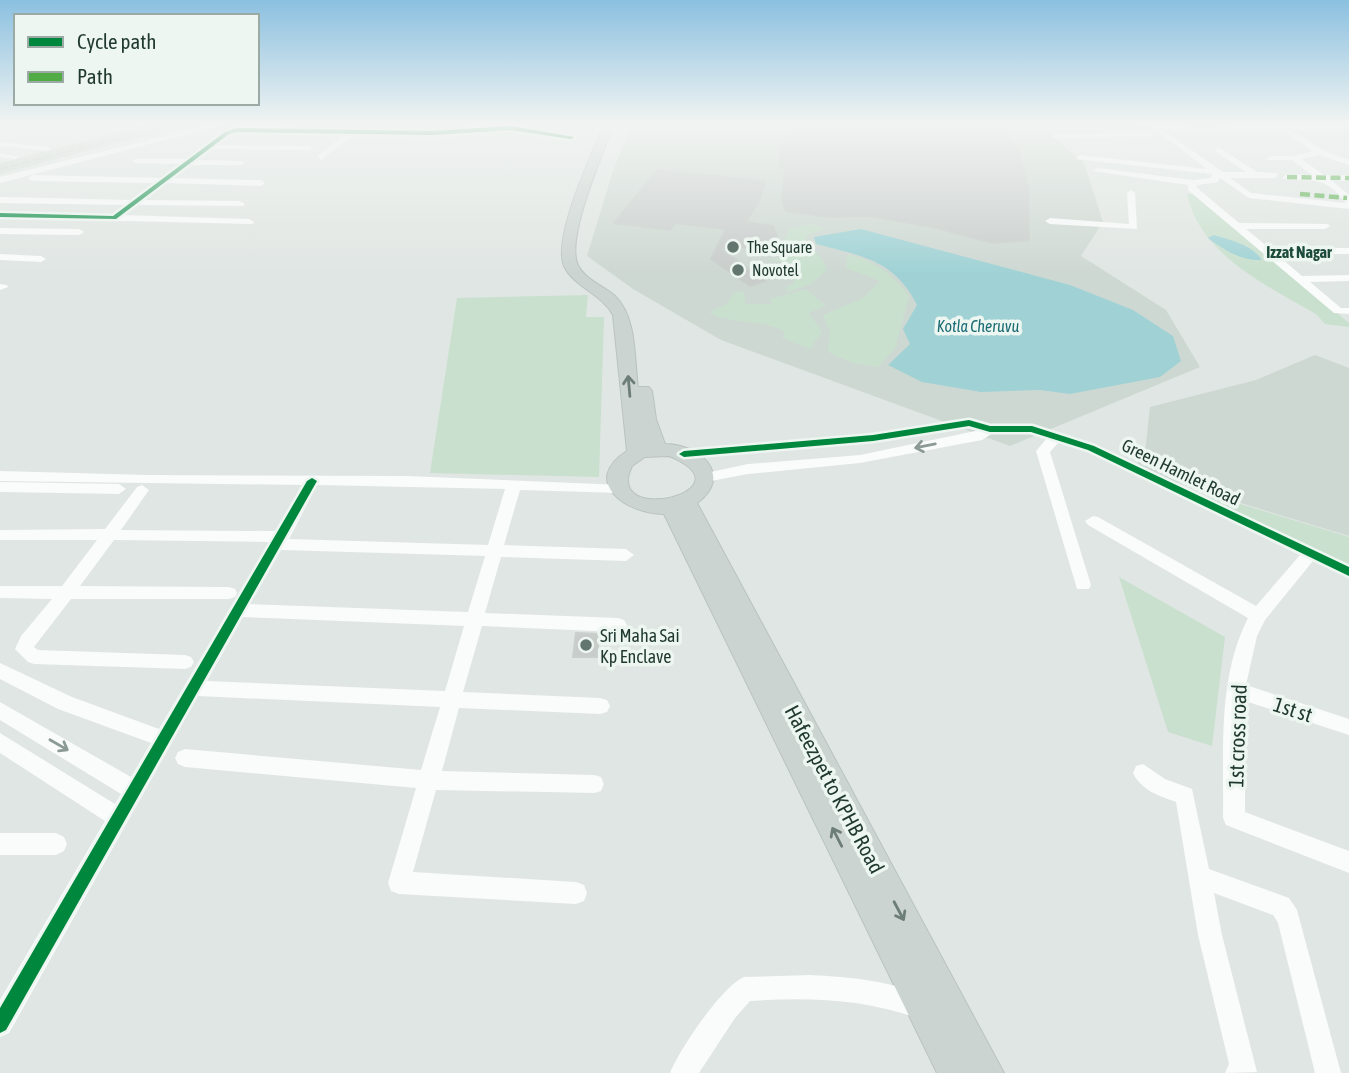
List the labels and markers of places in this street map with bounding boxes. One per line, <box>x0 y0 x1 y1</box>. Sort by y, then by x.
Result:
place label: The Square <box>747 238 812 257</box>
marker: The Square <box>725 239 741 255</box>
place label: Novotel <box>752 261 799 279</box>
marker: Novotel <box>730 262 746 278</box>
place label: Sri Maha Sai Kp Enclave <box>600 625 680 667</box>
marker: Sri Maha Sai Kp Enclave <box>578 637 594 653</box>

